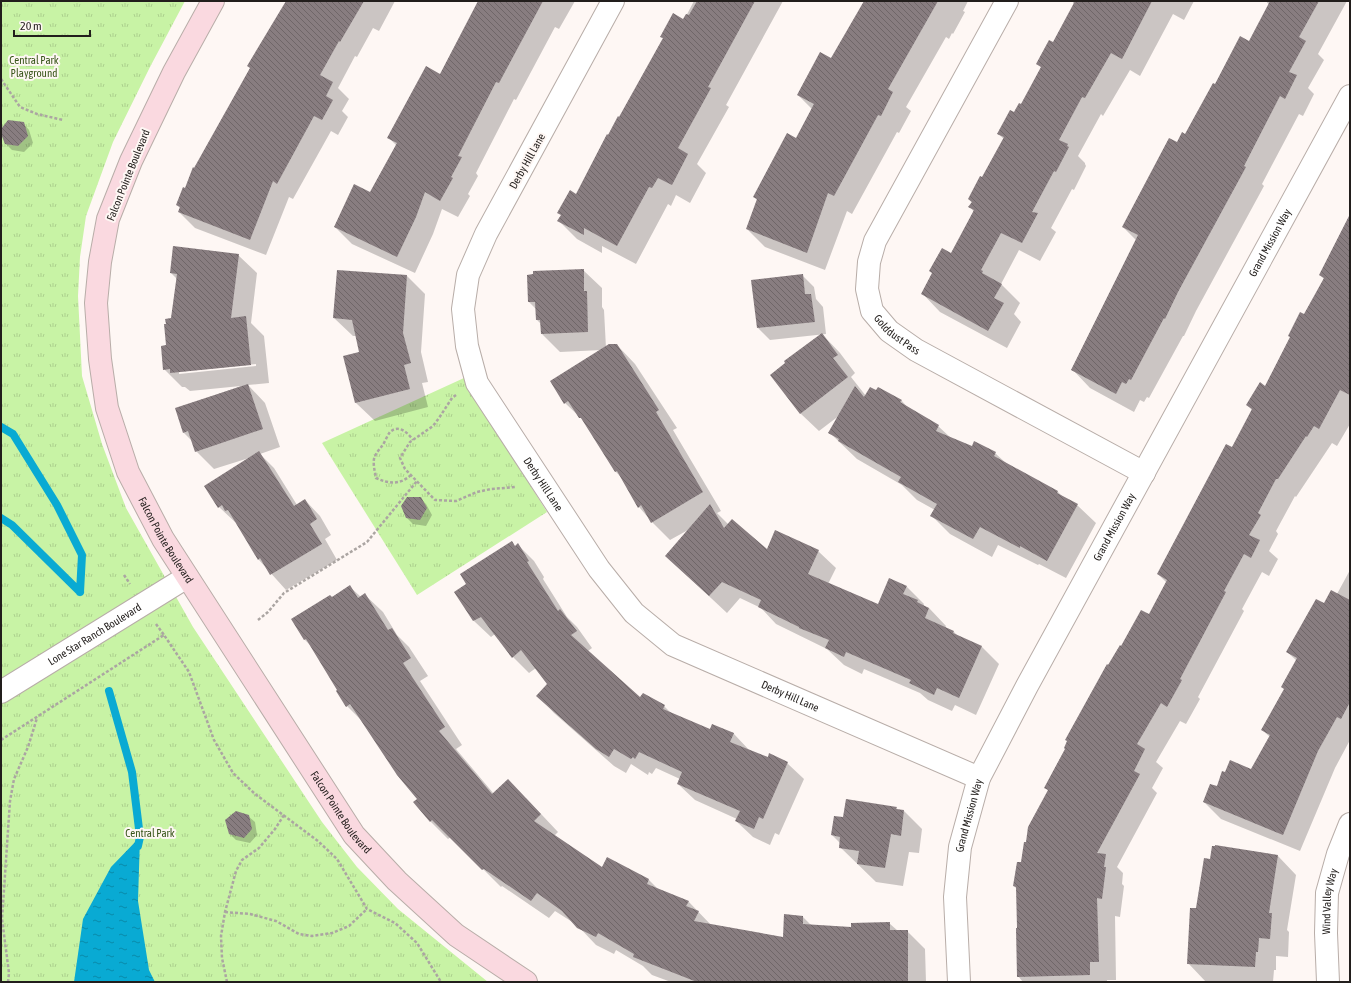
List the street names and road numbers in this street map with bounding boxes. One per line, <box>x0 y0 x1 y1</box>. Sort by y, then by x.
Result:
street label: Falcon Pointe Boulevard <box>104 128 152 222</box>
street label: Derby Hill Lane <box>507 131 547 191</box>
street label: Grand Mission Way <box>1246 206 1293 279</box>
street label: Golddust Pass <box>872 312 922 357</box>
street label: Derby Hill Lane <box>521 455 565 513</box>
street label: Grand Mission Way <box>1091 490 1138 563</box>
street label: Falcon Pointe Boulevard <box>136 495 196 585</box>
street label: Lone Star Ranch Boulevard <box>46 601 143 667</box>
street label: Derby Hill Lane <box>760 678 821 714</box>
street label: Falcon Pointe Boulevard <box>308 769 374 856</box>
street label: Grand Mission Way <box>954 777 985 853</box>
street label: Wind Valley Way <box>1320 867 1340 935</box>

